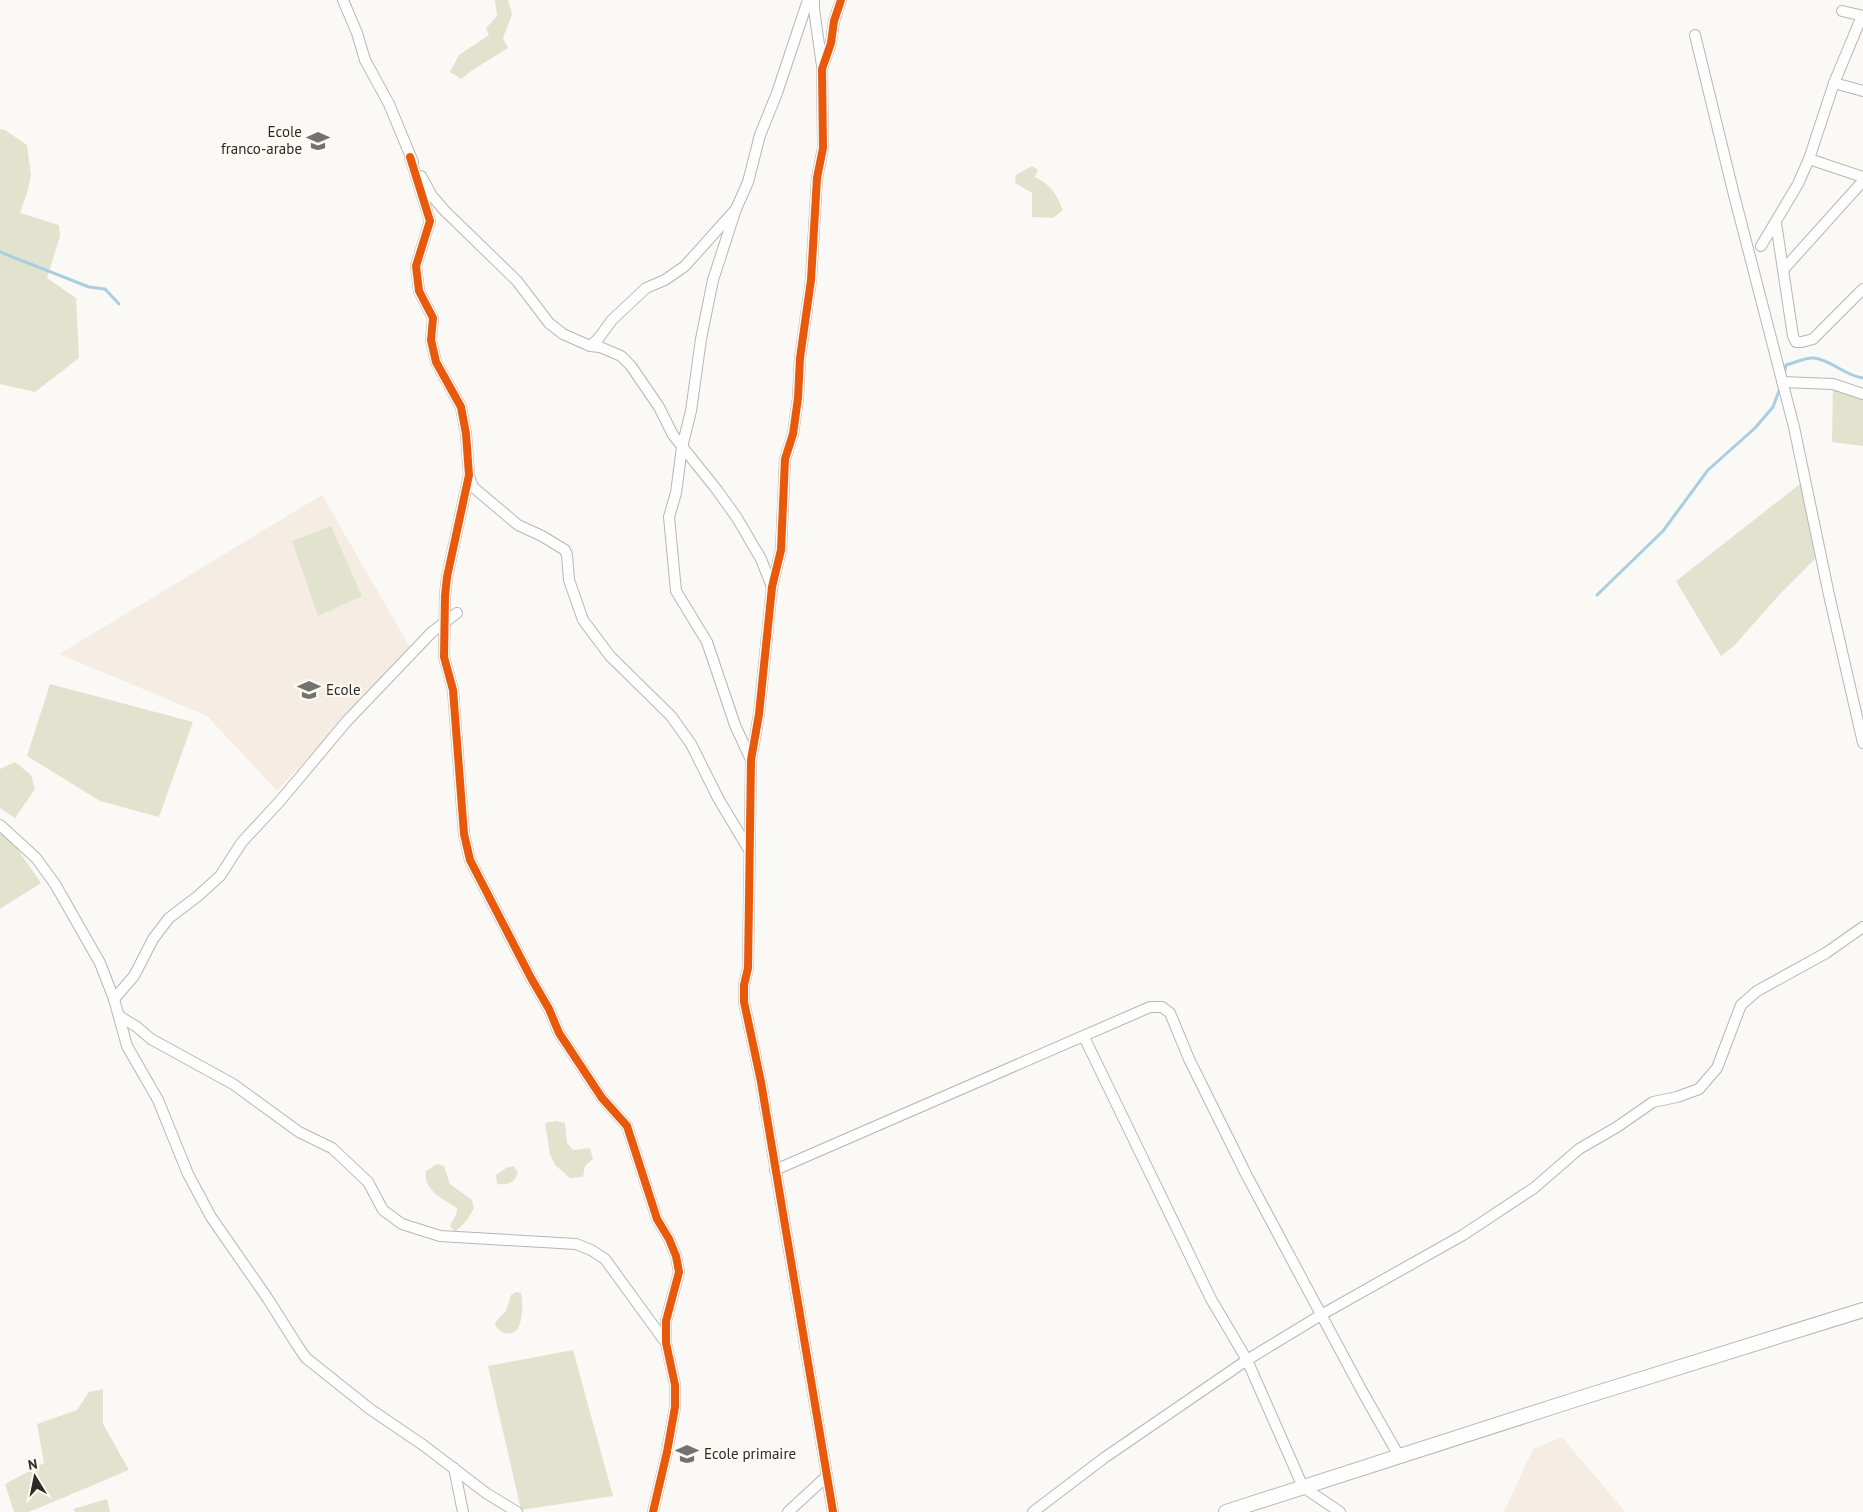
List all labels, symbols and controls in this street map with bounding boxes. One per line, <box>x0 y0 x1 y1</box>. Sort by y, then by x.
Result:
place label: Ecole franco-arabe <box>221 122 302 158</box>
school or university icon: Ecole franco-arabe <box>305 128 331 154</box>
school or university icon: Ecole <box>296 677 322 703</box>
place label: Ecole <box>326 680 361 699</box>
school or university icon: Ecole primaire <box>674 1441 700 1467</box>
place label: Ecole primaire <box>704 1444 796 1463</box>
north arrow <box>10 1452 60 1502</box>
text: N <box>27 1455 39 1474</box>

